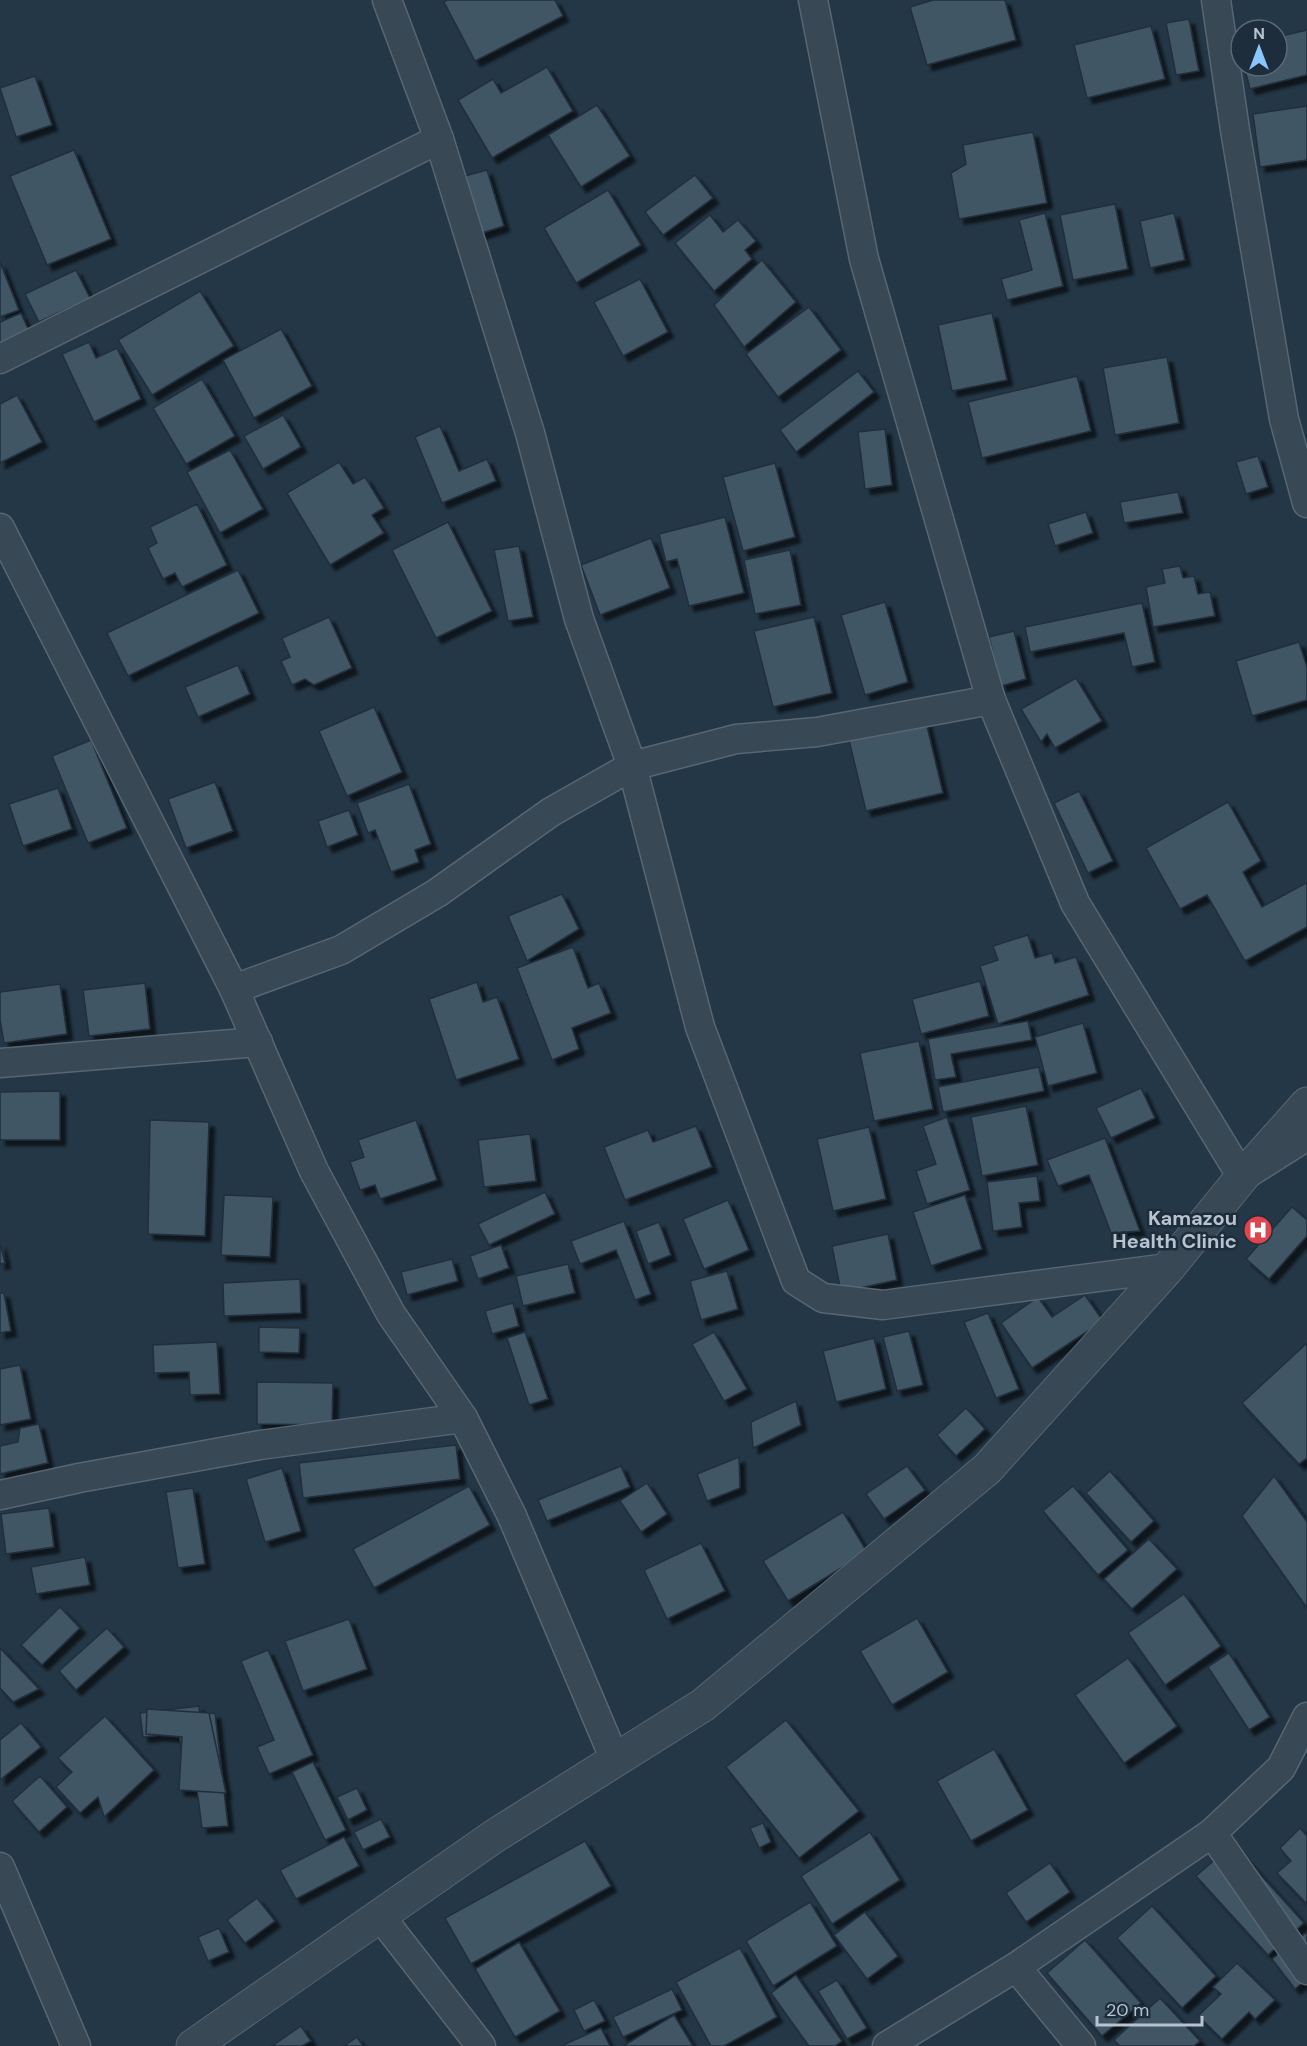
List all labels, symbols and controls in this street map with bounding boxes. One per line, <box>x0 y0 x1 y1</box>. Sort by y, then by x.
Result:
north arrow <box>1229 18 1289 78</box>
text: N <box>1253 23 1265 44</box>
place label: Kamazou Health Clinic <box>1112 1205 1237 1254</box>
hospital icon: Kamazou Health Clinic <box>1242 1214 1274 1246</box>
scale bar <box>1097 1989 1202 2027</box>
text: 20 m <box>1106 1998 1149 2022</box>

